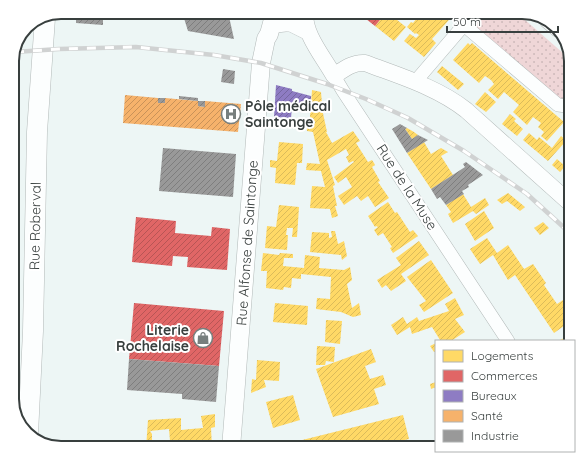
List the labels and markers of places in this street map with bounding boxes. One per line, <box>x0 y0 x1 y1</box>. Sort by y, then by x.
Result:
place label: Pôle médical Saintonge <box>245 97 331 131</box>
hospital icon: Pôle médical Saintonge <box>220 103 242 125</box>
place label: Literie Rochelaise <box>116 321 189 355</box>
shop icon: Literie Rochelaise <box>192 327 214 349</box>

